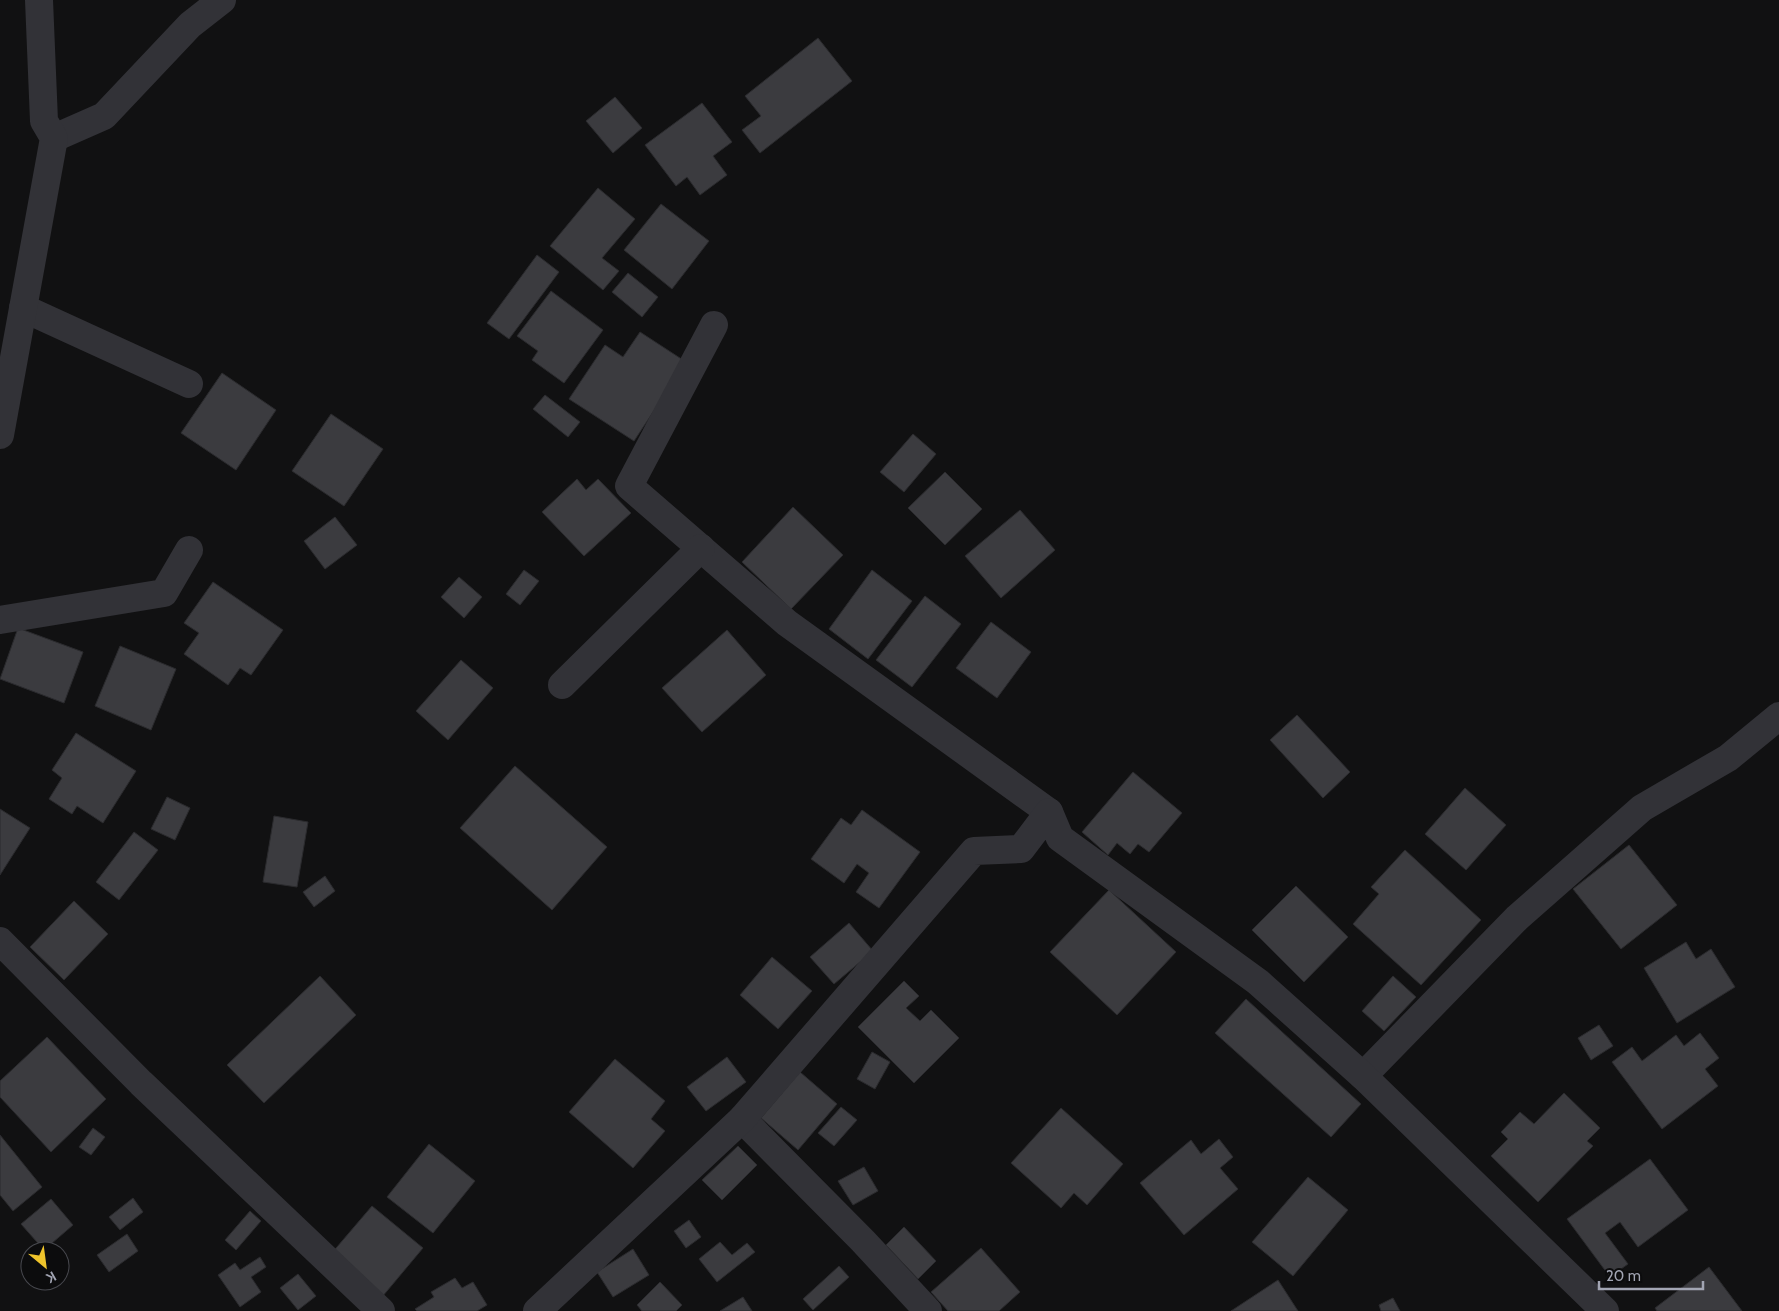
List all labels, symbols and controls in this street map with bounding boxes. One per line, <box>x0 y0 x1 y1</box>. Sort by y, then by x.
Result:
north arrow <box>20 1241 70 1291</box>
scale bar <box>1599 1258 1703 1290</box>
text: K <box>43 1267 60 1287</box>
text: 20 m <box>1606 1267 1641 1285</box>

